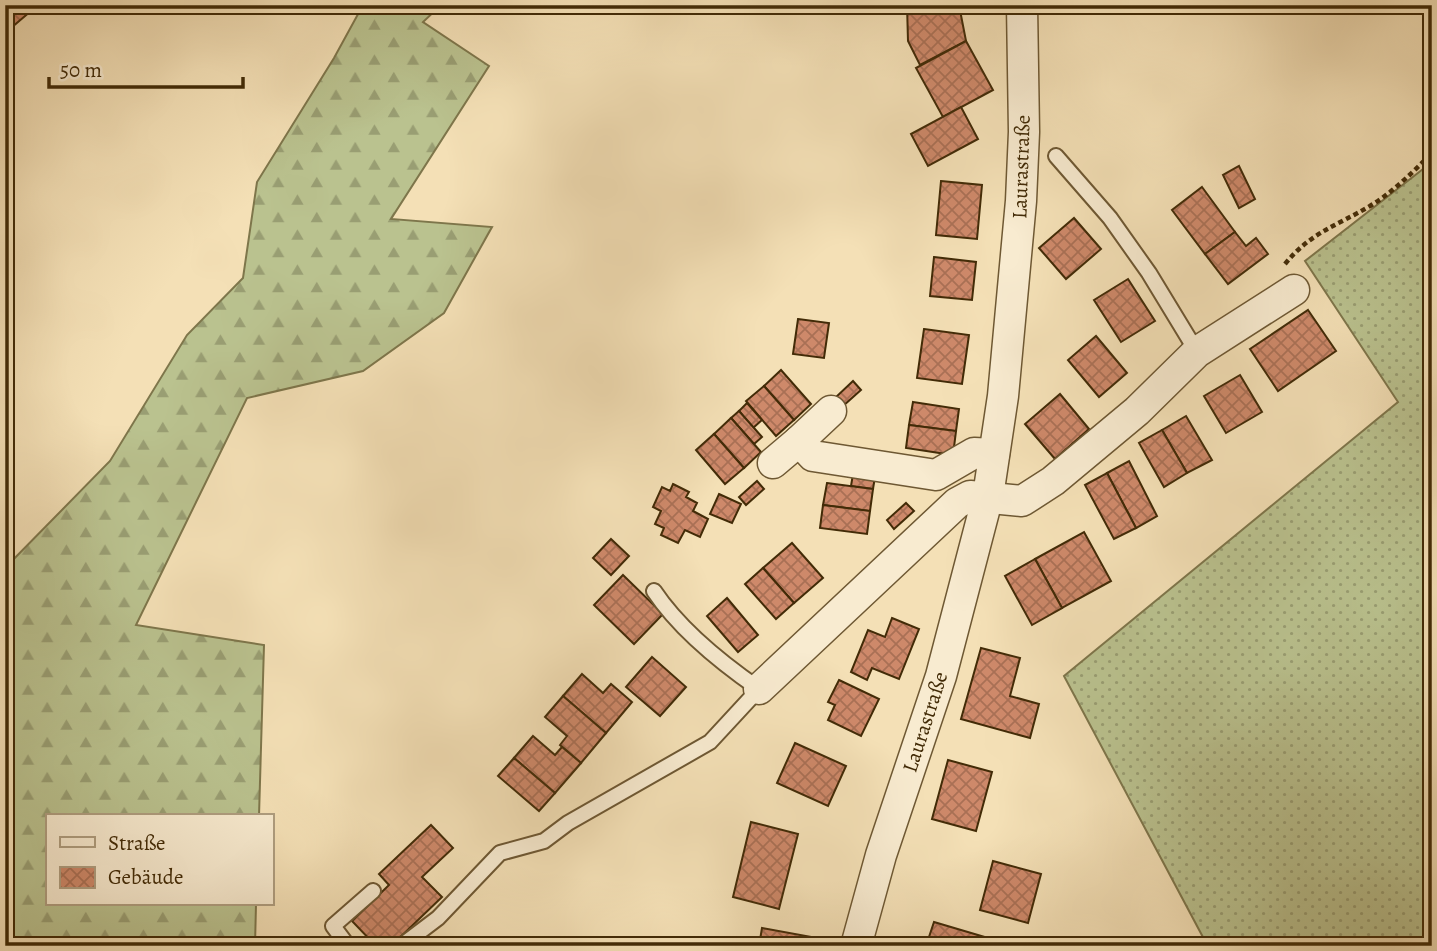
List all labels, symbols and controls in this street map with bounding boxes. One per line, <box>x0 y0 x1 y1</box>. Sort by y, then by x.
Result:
scale bar <box>49 46 243 90</box>
text: 50 m <box>60 56 102 84</box>
street label: Laurastraße <box>1005 114 1037 220</box>
street label: Laurastraße <box>896 668 954 776</box>
legend <box>46 814 273 906</box>
text: Straße <box>108 829 166 857</box>
text: Gebäude <box>108 863 184 891</box>

